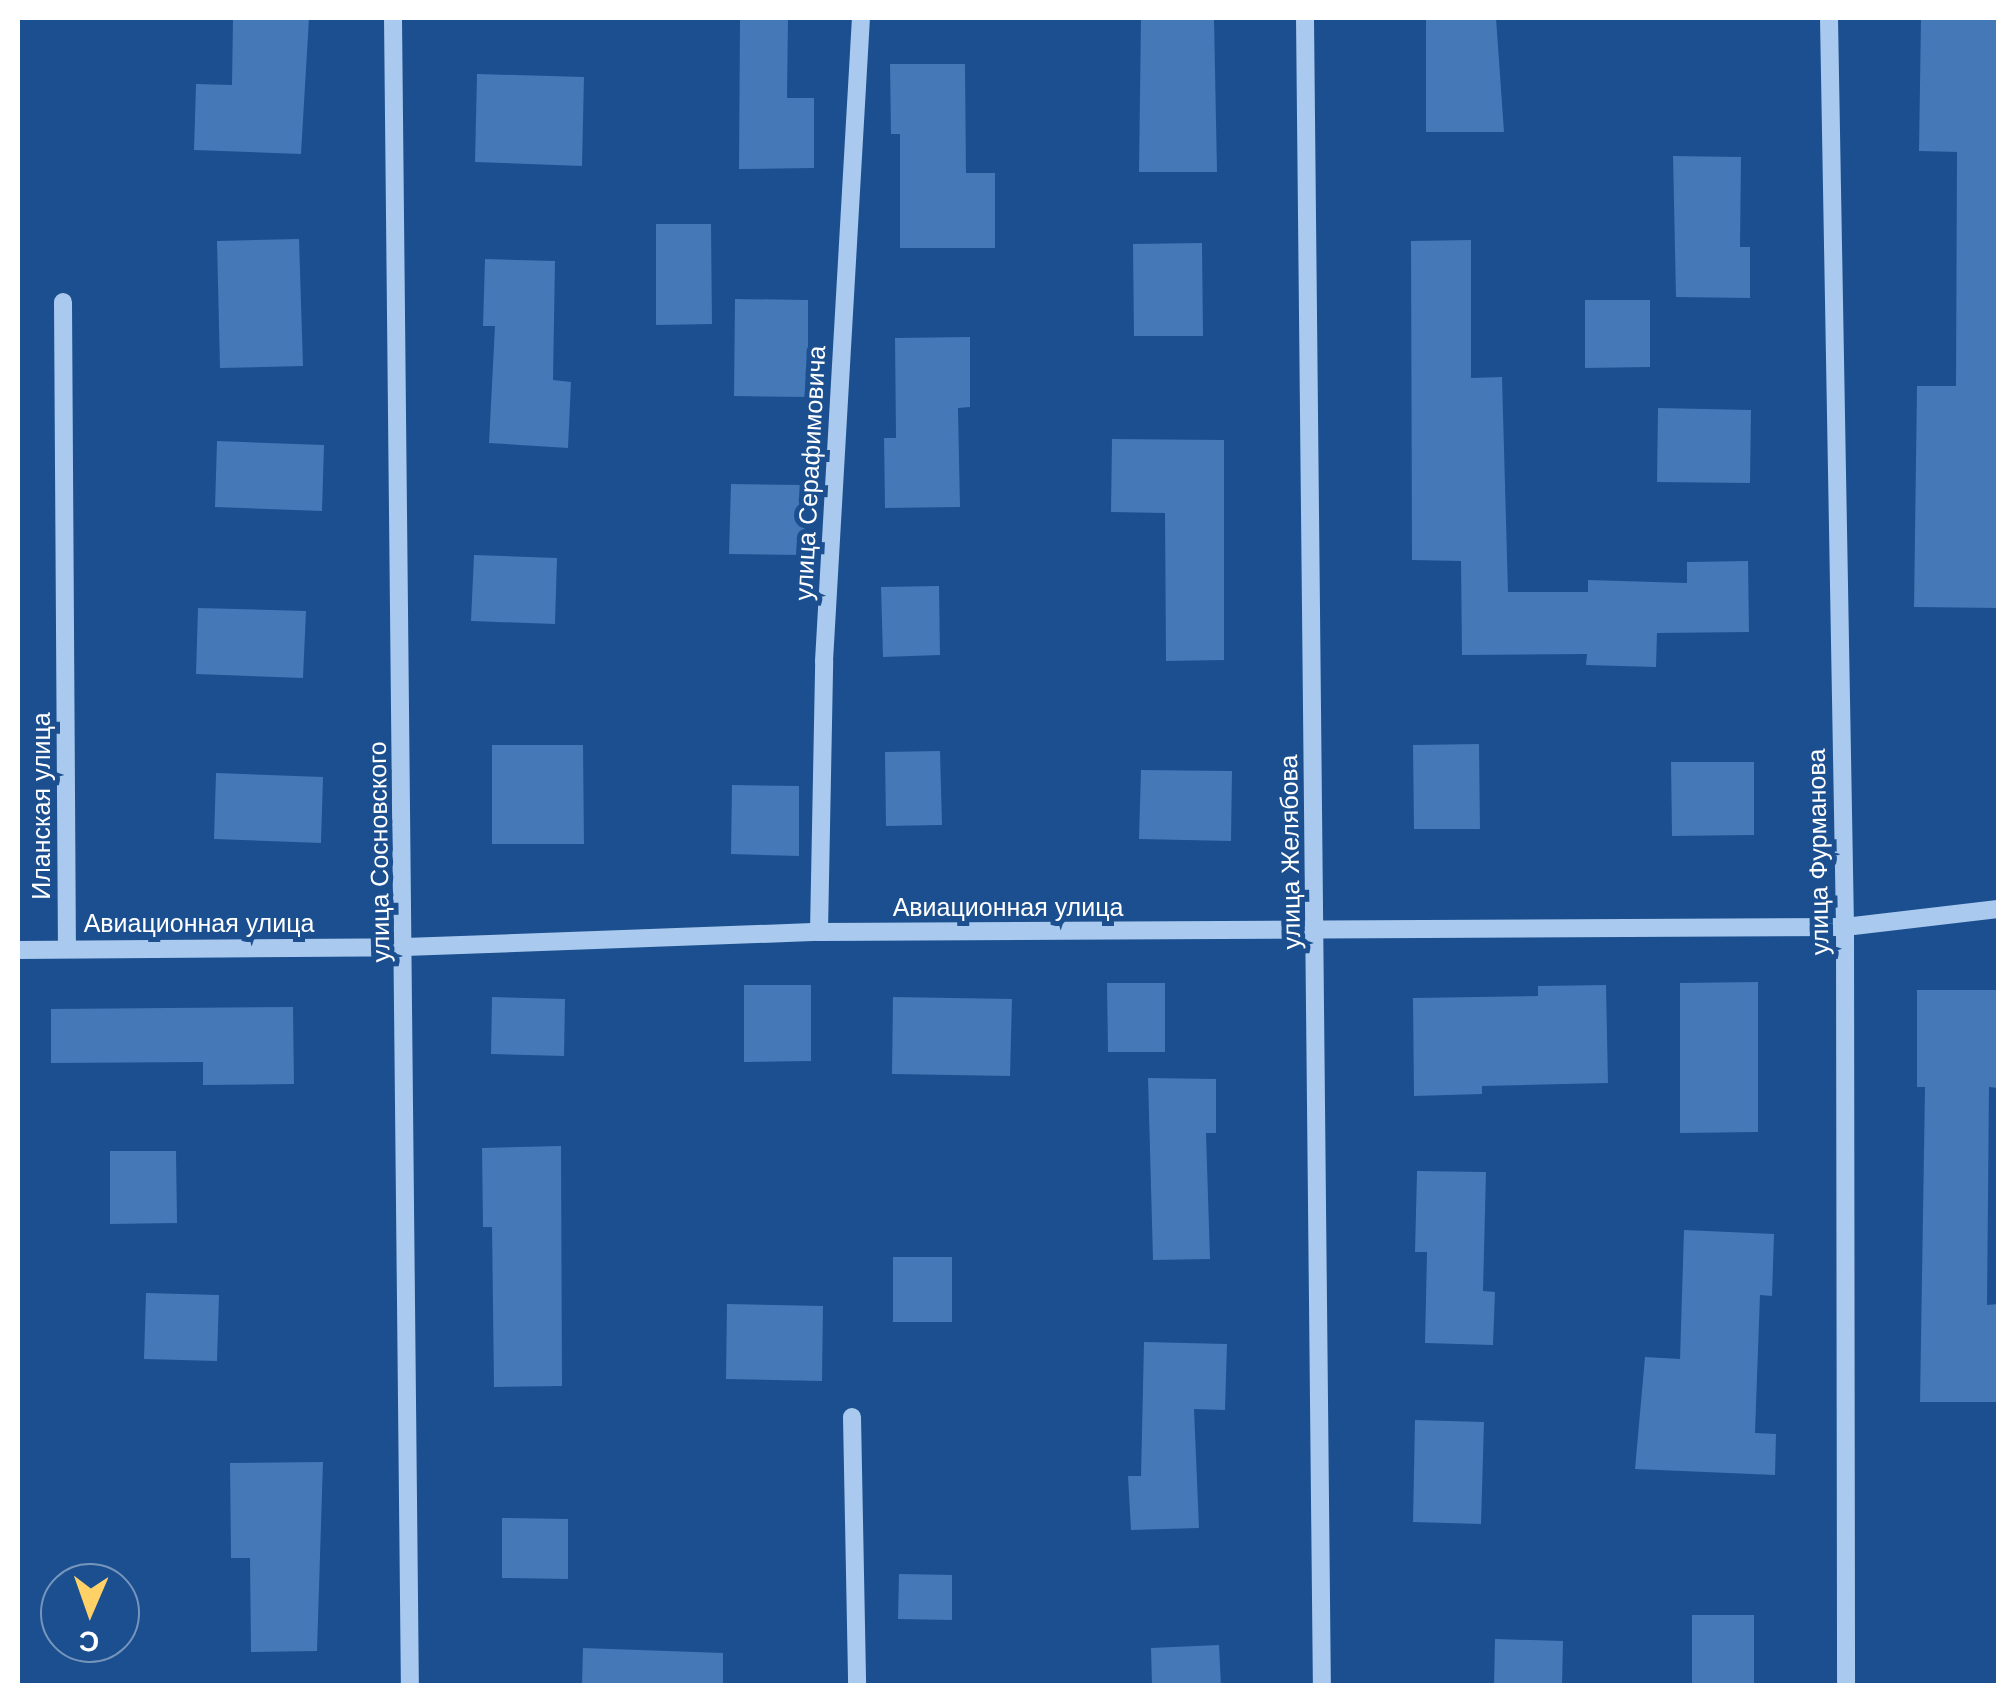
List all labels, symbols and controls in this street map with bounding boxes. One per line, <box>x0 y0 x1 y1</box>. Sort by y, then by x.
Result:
street label: улица Серафимовича <box>788 345 832 601</box>
street label: Иланская улица <box>26 712 56 900</box>
street label: улица Сосновского <box>362 741 396 963</box>
street label: улица Фурманова <box>1801 749 1835 955</box>
street label: улица Желябова <box>1273 754 1307 950</box>
street label: Авиационная улица <box>893 892 1123 922</box>
street label: Авиационная улица <box>84 908 314 938</box>
north arrow <box>40 1563 140 1663</box>
text: С <box>78 1626 100 1657</box>

